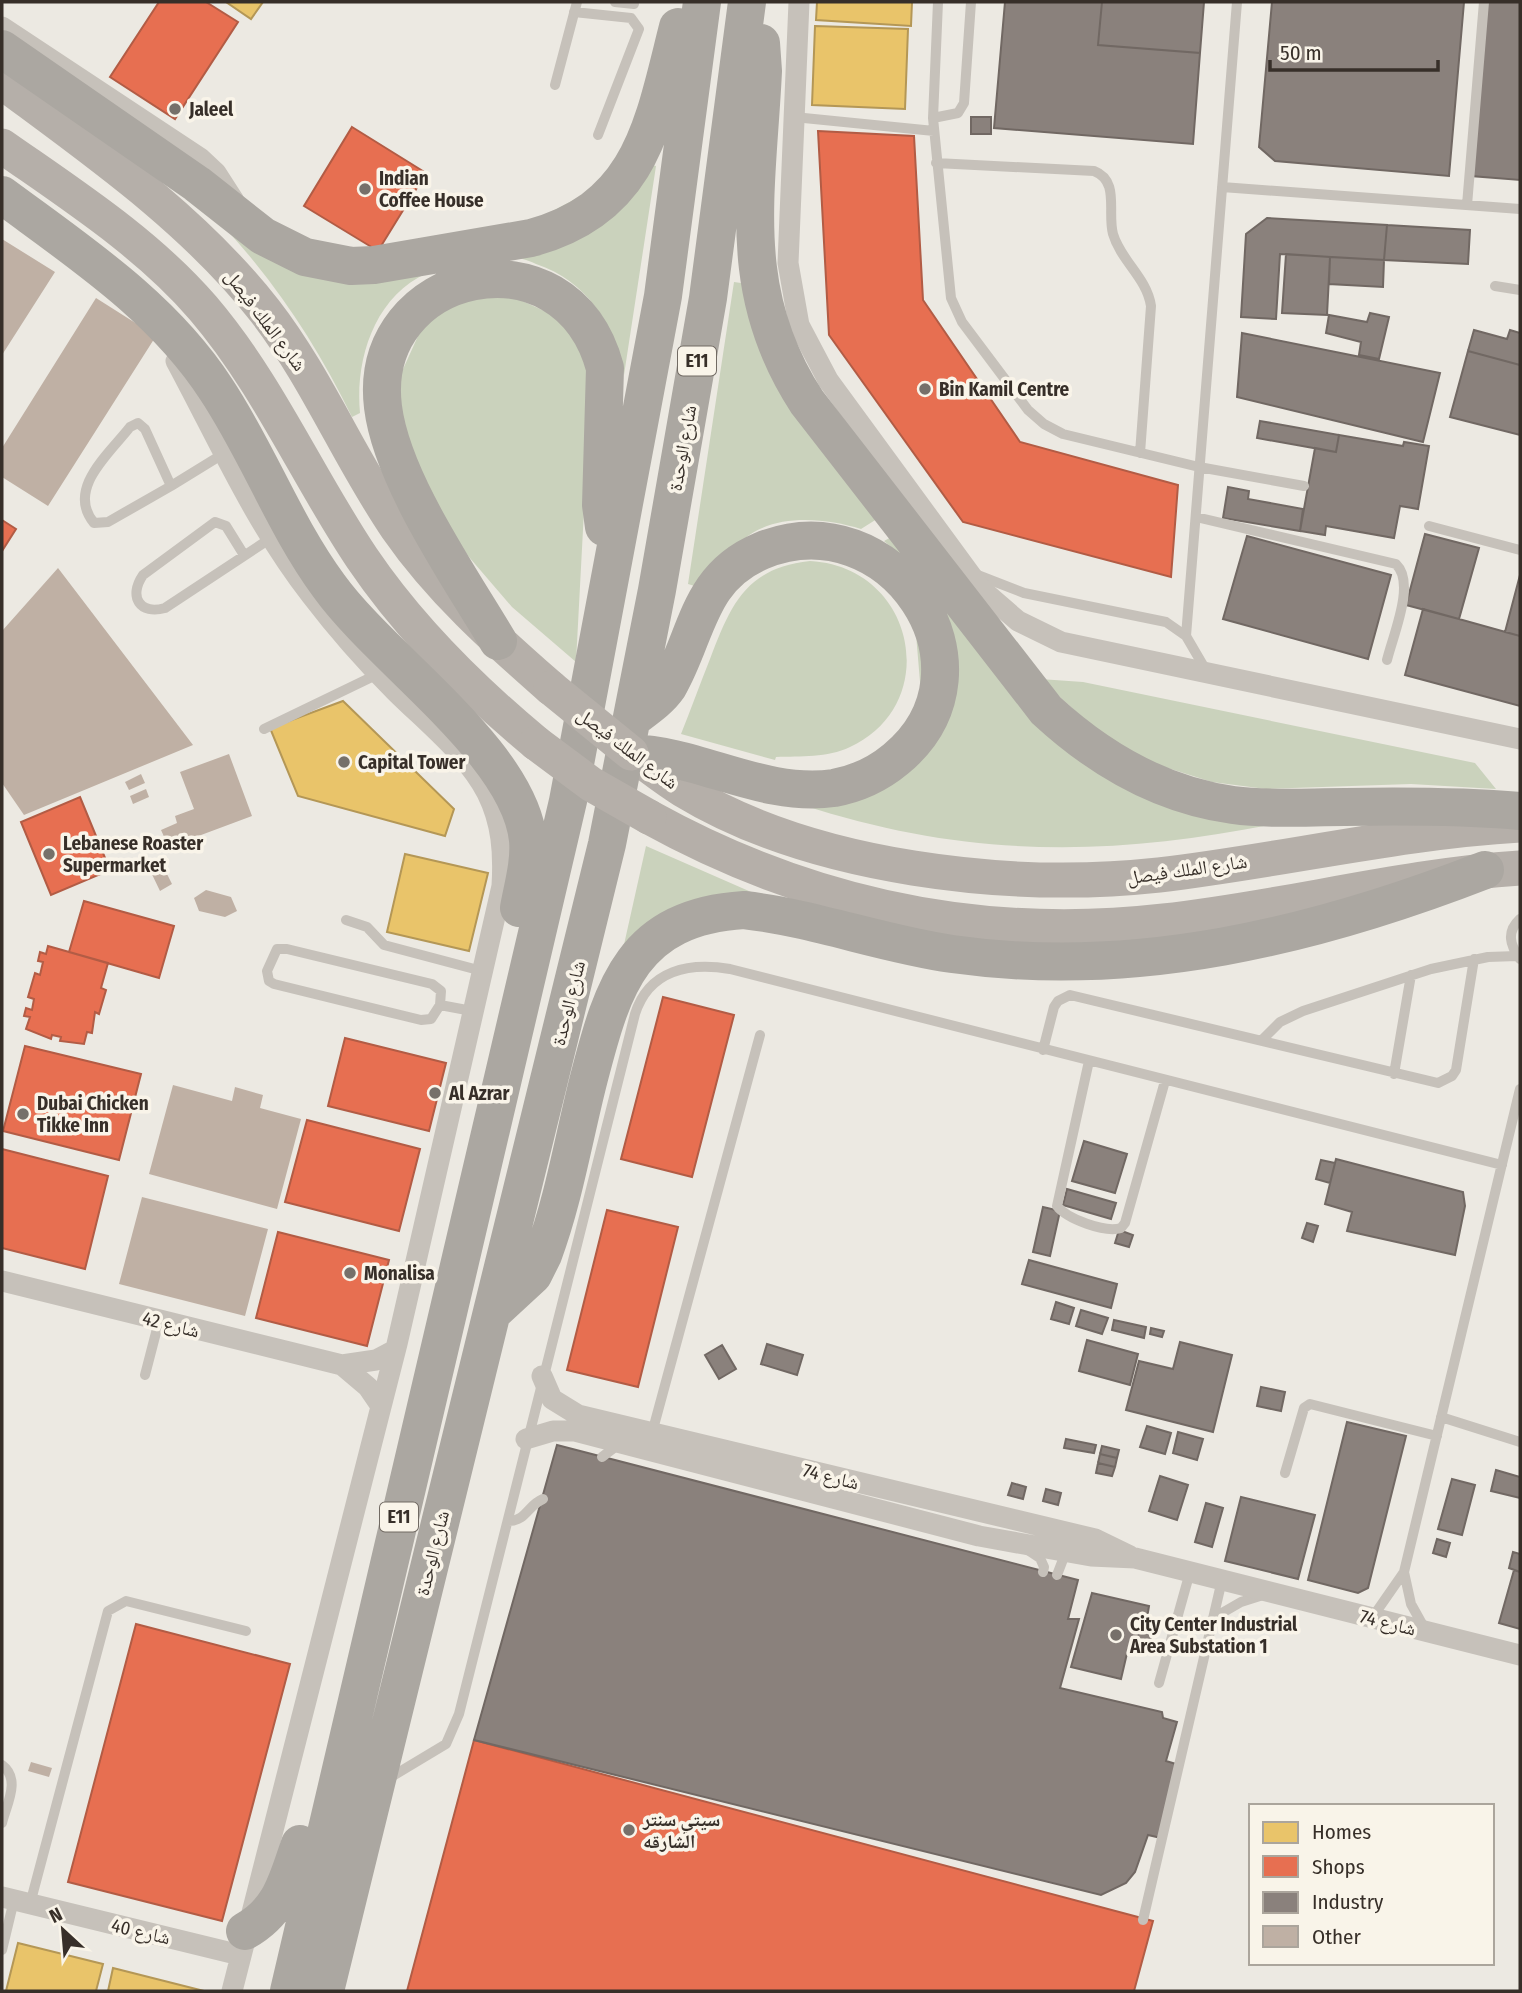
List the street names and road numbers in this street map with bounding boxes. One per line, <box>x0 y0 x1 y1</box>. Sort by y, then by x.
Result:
street label: شارع الملك فيصل <box>220 265 311 376</box>
road number: E11 <box>678 346 716 376</box>
street label: شارع الوحدة <box>664 403 701 493</box>
street label: شارع الملك فيصل <box>572 703 683 794</box>
street label: شارع الملك فيصل <box>1126 850 1249 889</box>
street label: شارع الوحدة <box>547 958 590 1048</box>
street label: شارع 42 <box>140 1306 202 1343</box>
street label: شارع 74 <box>801 1458 861 1495</box>
road number: E11 <box>380 1502 418 1532</box>
street label: شارع الوحدة <box>411 1508 454 1598</box>
street label: شارع 74 <box>1358 1604 1418 1641</box>
street label: شارع 40 <box>109 1914 173 1949</box>

